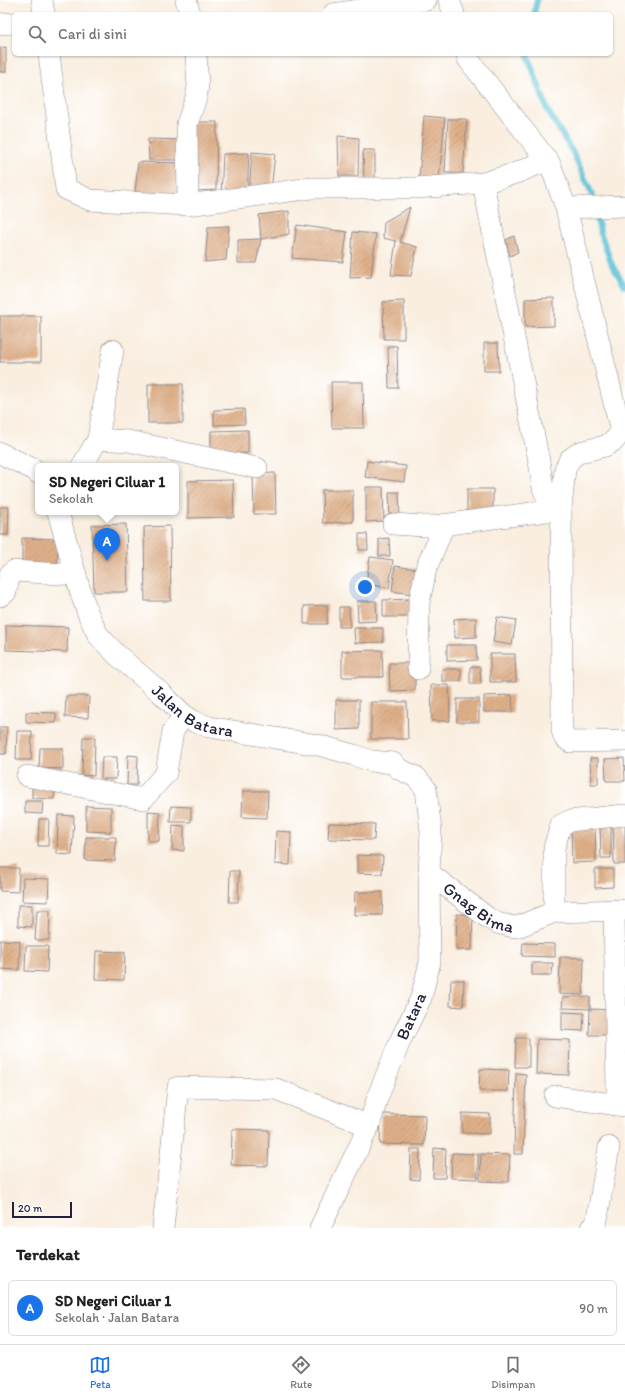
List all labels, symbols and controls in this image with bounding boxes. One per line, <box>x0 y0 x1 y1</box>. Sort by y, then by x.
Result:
search box <box>12 12 613 56</box>
icon: search <box>26 23 48 45</box>
text: Cari di sini <box>58 25 127 43</box>
popup <box>35 463 179 515</box>
text: SD Negeri Ciluar 1 <box>49 473 165 491</box>
text: Sekolah <box>49 491 93 506</box>
pin: A <box>94 528 120 561</box>
your location <box>355 577 375 597</box>
street label: Jalan Batara <box>148 680 235 741</box>
street label: Gnag Bima <box>439 877 516 937</box>
street label: Batara <box>392 989 430 1043</box>
scale bar <box>12 1200 72 1219</box>
text: 20 m <box>18 1202 42 1215</box>
text: Terdekat <box>16 1244 80 1264</box>
text: SD Negeri Ciluar 1 <box>55 1292 171 1310</box>
text: A <box>26 1301 34 1316</box>
text: 90 m <box>579 1301 608 1316</box>
text: Sekolah · Jalan Batara <box>55 1310 179 1325</box>
tab: Peta <box>89 1354 111 1391</box>
tab: Rute <box>290 1354 312 1391</box>
tab: Disimpan <box>491 1354 536 1391</box>

